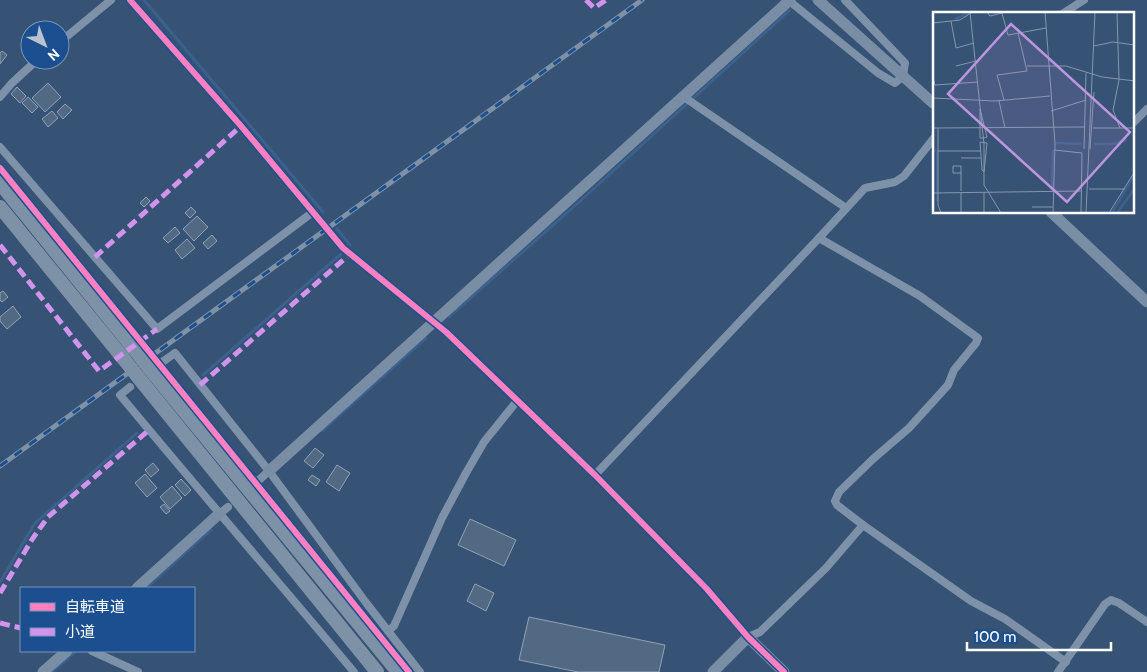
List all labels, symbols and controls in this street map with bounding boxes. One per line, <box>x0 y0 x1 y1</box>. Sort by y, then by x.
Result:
inset map <box>933 12 1134 214</box>
north arrow <box>20 20 70 70</box>
text: N <box>44 45 63 65</box>
legend <box>20 587 195 652</box>
text: 自転車道 <box>65 598 125 616</box>
scale bar <box>967 620 1111 652</box>
text: 小道 <box>65 623 95 641</box>
text: 100 m <box>974 628 1016 646</box>

